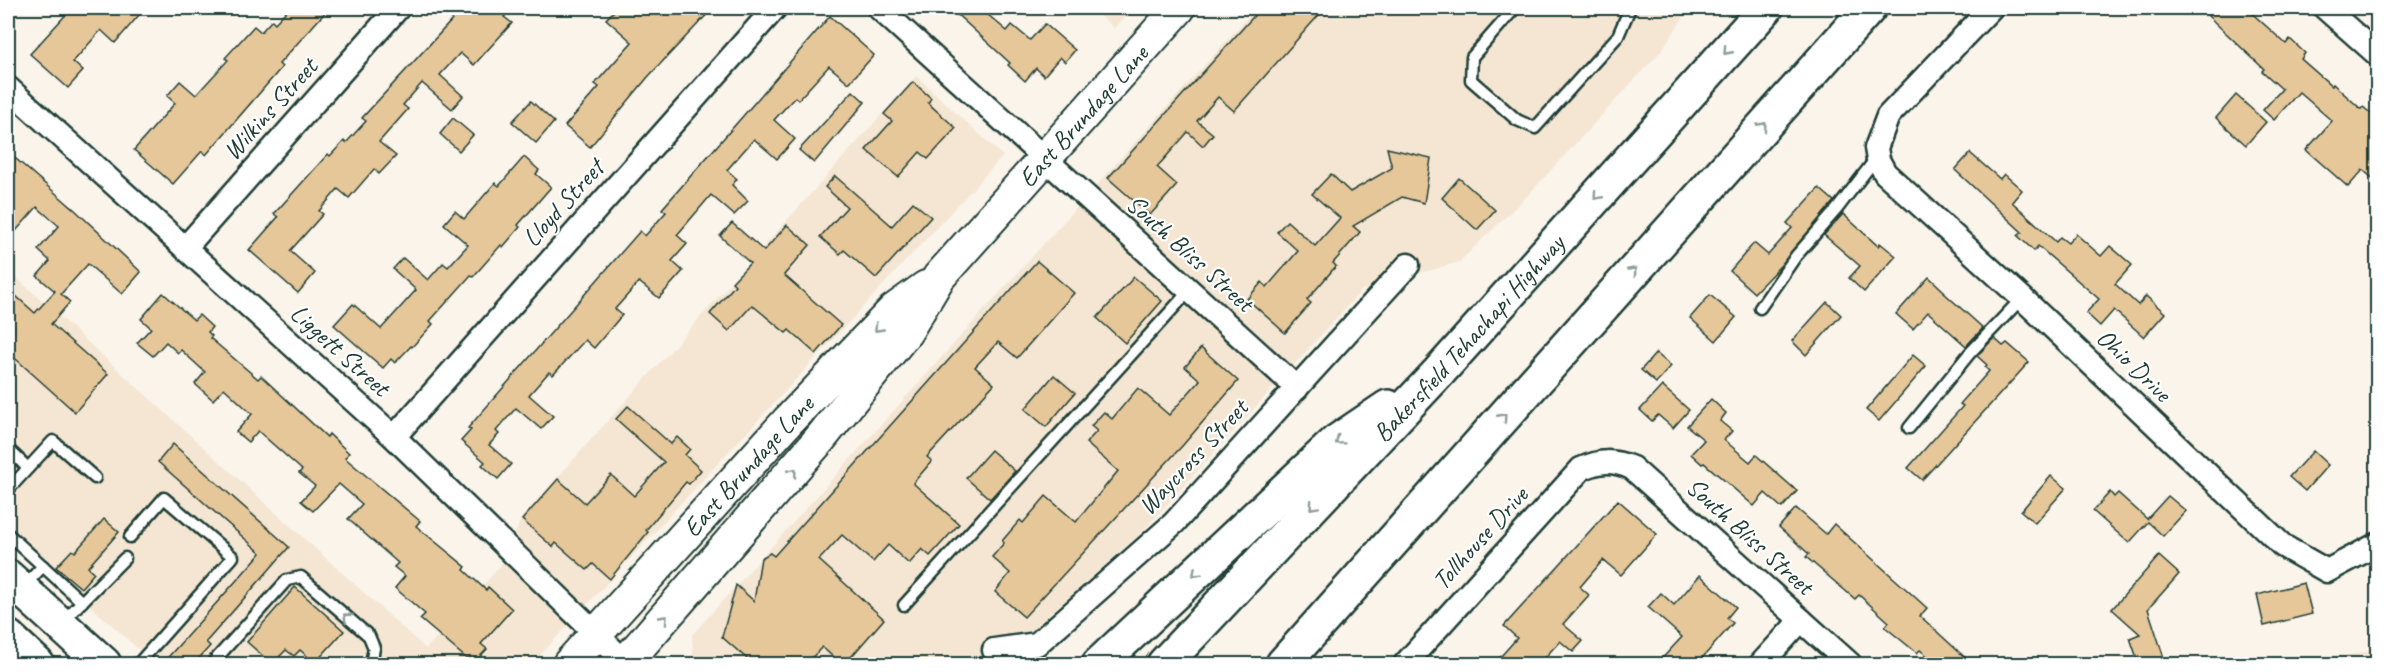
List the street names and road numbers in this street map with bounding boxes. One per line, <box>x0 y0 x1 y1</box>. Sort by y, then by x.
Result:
street label: East Brundage Lane <box>1011 37 1156 194</box>
street label: Wilkins Street <box>216 49 326 167</box>
street label: Lloyd Street <box>515 150 613 254</box>
street label: South Bliss Street <box>1119 187 1262 320</box>
street label: Bakersfield Tehachapi Highway <box>1366 226 1573 449</box>
street label: Liggett Street <box>283 297 398 405</box>
street label: Ohio Drive <box>2089 321 2180 411</box>
street label: East Brundage Lane <box>675 387 822 543</box>
street label: Waycross Street <box>1131 391 1257 522</box>
street label: South Bliss Street <box>1679 470 1822 603</box>
street label: Tollhouse Drive <box>1425 478 1536 597</box>

